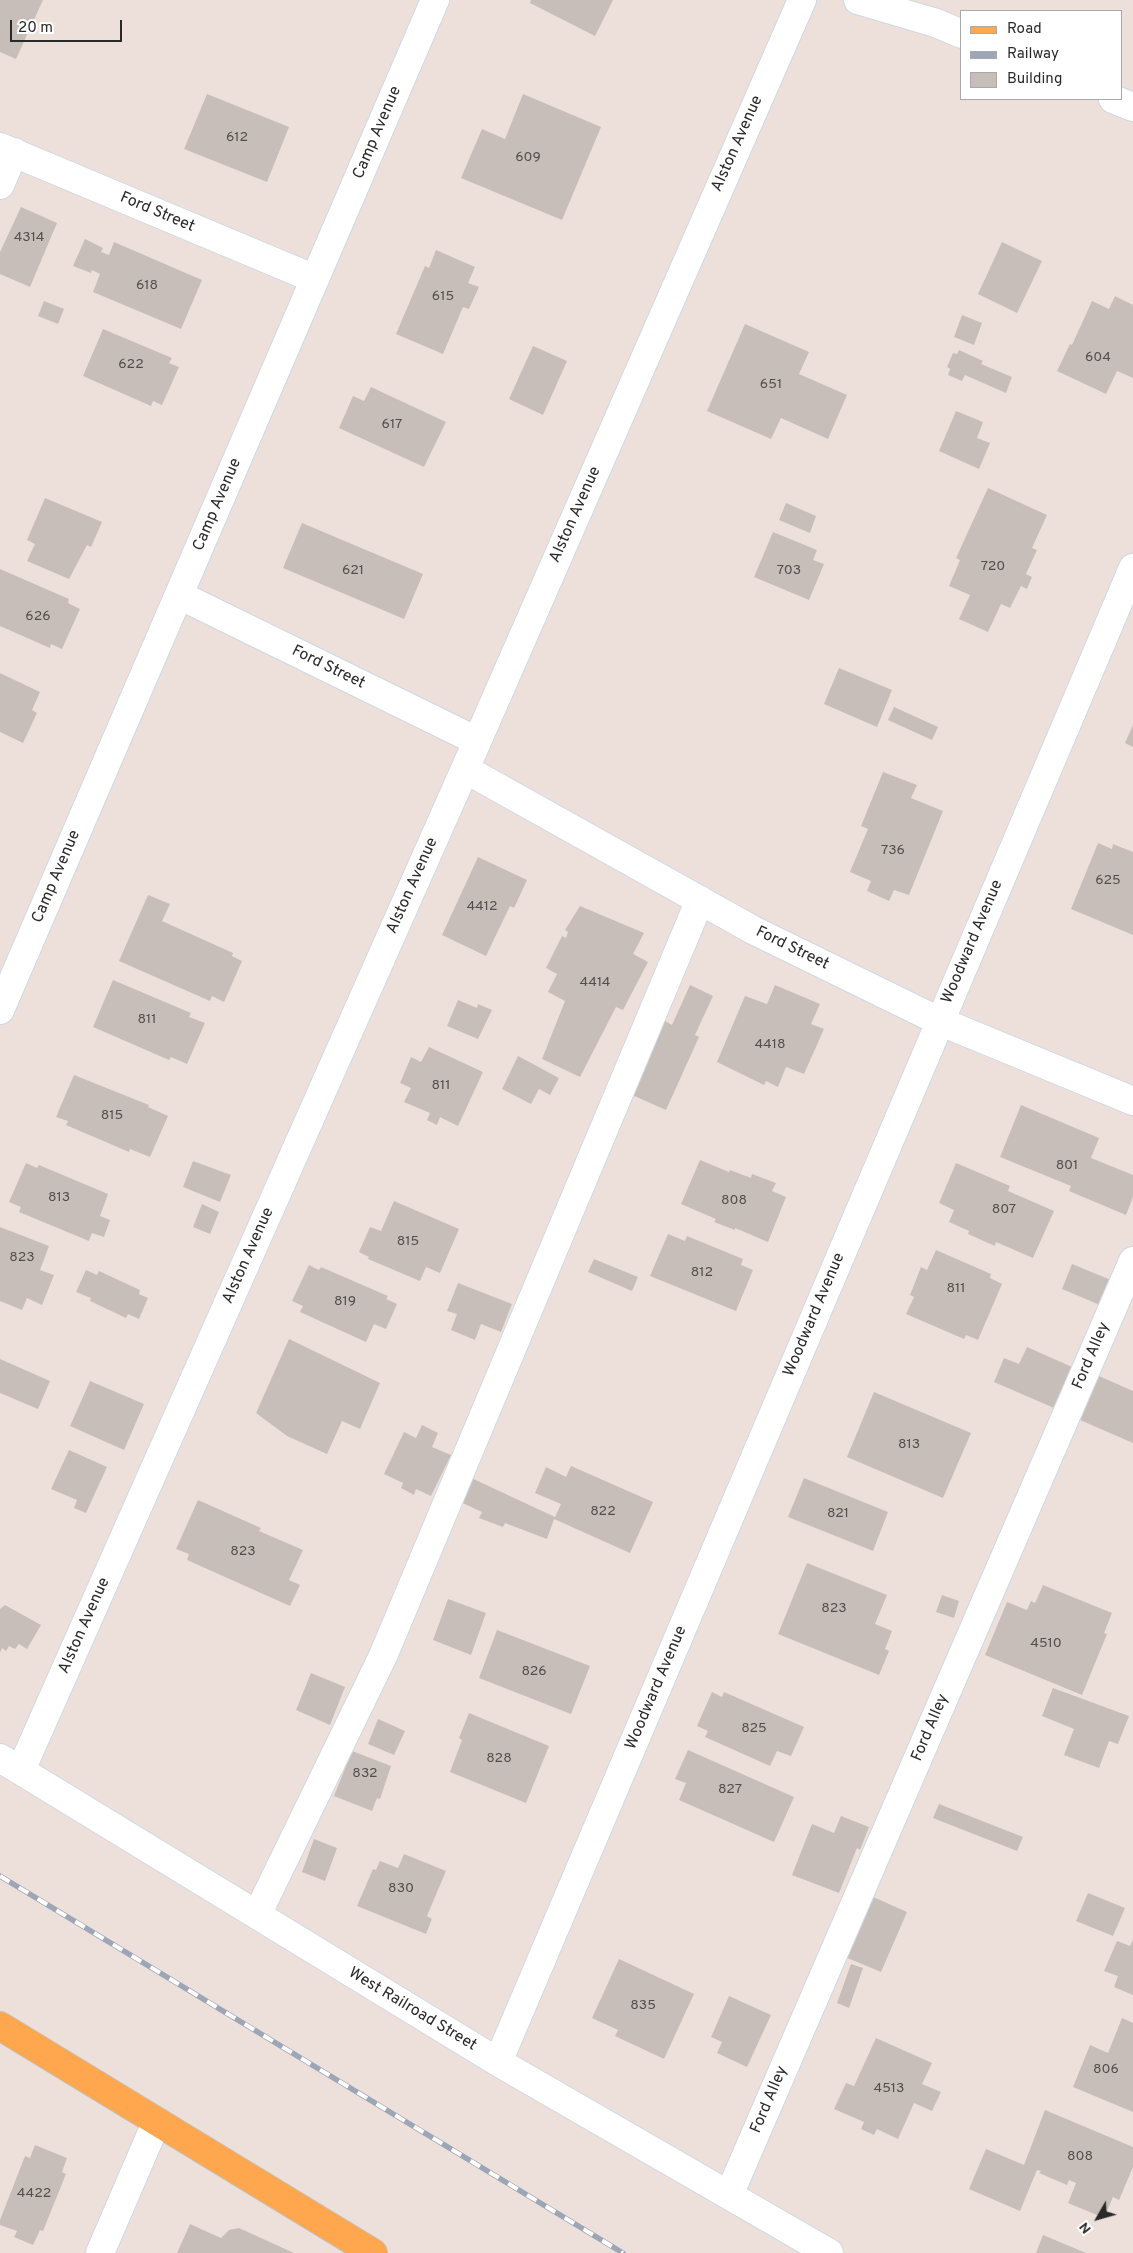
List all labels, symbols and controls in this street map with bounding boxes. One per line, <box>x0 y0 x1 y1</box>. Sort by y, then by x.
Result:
scale bar <box>12 10 125 42</box>
legend <box>960 10 1123 100</box>
text: 20 m <box>18 19 53 38</box>
text: Road <box>1007 20 1042 39</box>
text: Railway <box>1007 45 1059 64</box>
text: Building <box>1007 70 1062 89</box>
street label: Camp Avenue <box>350 84 406 182</box>
street label: Alston Avenue <box>708 93 768 195</box>
house number: 612 <box>226 130 248 146</box>
house number: 609 <box>515 150 541 166</box>
street label: Ford Street <box>117 189 197 237</box>
house number: 4314 <box>14 230 44 246</box>
house number: 618 <box>136 278 158 294</box>
house number: 615 <box>432 289 454 305</box>
house number: 604 <box>1085 350 1111 366</box>
house number: 622 <box>118 357 144 373</box>
house number: 651 <box>760 377 782 393</box>
house number: 617 <box>382 417 402 433</box>
street label: Camp Avenue <box>190 456 246 554</box>
street label: Alston Avenue <box>546 464 606 566</box>
house number: 720 <box>981 559 1005 575</box>
house number: 621 <box>342 563 364 579</box>
house number: 703 <box>777 563 801 579</box>
house number: 626 <box>25 609 51 625</box>
street label: Ford Street <box>288 642 368 694</box>
street label: Camp Avenue <box>29 828 85 926</box>
street label: Alston Avenue <box>383 835 443 937</box>
house number: 736 <box>881 843 905 859</box>
house number: 625 <box>1095 873 1121 889</box>
street label: Woodward Avenue <box>938 877 1008 1007</box>
house number: 4412 <box>466 899 498 915</box>
street label: Ford Street <box>752 923 832 975</box>
house number: 4414 <box>579 975 611 991</box>
house number: 811 <box>138 1012 156 1028</box>
house number: 4418 <box>754 1037 786 1053</box>
house number: 811 <box>432 1078 450 1094</box>
house number: 815 <box>101 1108 123 1124</box>
house number: 801 <box>1056 1158 1078 1174</box>
house number: 813 <box>48 1190 70 1206</box>
house number: 808 <box>721 1193 747 1209</box>
house number: 807 <box>992 1202 1016 1218</box>
street label: Alston Avenue <box>219 1205 279 1307</box>
house number: 815 <box>397 1234 419 1250</box>
house number: 823 <box>9 1250 35 1266</box>
street label: Woodward Avenue <box>780 1250 850 1380</box>
house number: 812 <box>691 1265 713 1281</box>
house number: 811 <box>947 1281 965 1297</box>
house number: 819 <box>334 1294 356 1310</box>
street label: Ford Alley <box>1069 1320 1115 1392</box>
house number: 813 <box>898 1437 920 1453</box>
house number: 822 <box>590 1504 616 1520</box>
house number: 821 <box>827 1506 849 1522</box>
house number: 823 <box>230 1544 256 1560</box>
street label: Alston Avenue <box>55 1575 115 1677</box>
house number: 823 <box>821 1601 847 1617</box>
street label: Woodward Avenue <box>622 1623 692 1753</box>
house number: 4510 <box>1030 1636 1062 1652</box>
house number: 826 <box>521 1664 547 1680</box>
street label: Ford Alley <box>908 1692 954 1764</box>
house number: 825 <box>741 1721 767 1737</box>
house number: 828 <box>486 1751 512 1767</box>
house number: 832 <box>352 1766 378 1782</box>
house number: 827 <box>718 1782 742 1798</box>
house number: 830 <box>388 1881 414 1897</box>
street label: West Railroad Street <box>344 1964 480 2056</box>
house number: 835 <box>630 1998 656 2014</box>
house number: 806 <box>1093 2062 1119 2078</box>
street label: Ford Alley <box>747 2064 793 2136</box>
house number: 4513 <box>873 2081 905 2097</box>
house number: 808 <box>1067 2149 1093 2165</box>
house number: 4422 <box>17 2186 51 2202</box>
north arrow <box>1073 2193 1123 2243</box>
text: N <box>1076 2218 1096 2237</box>

